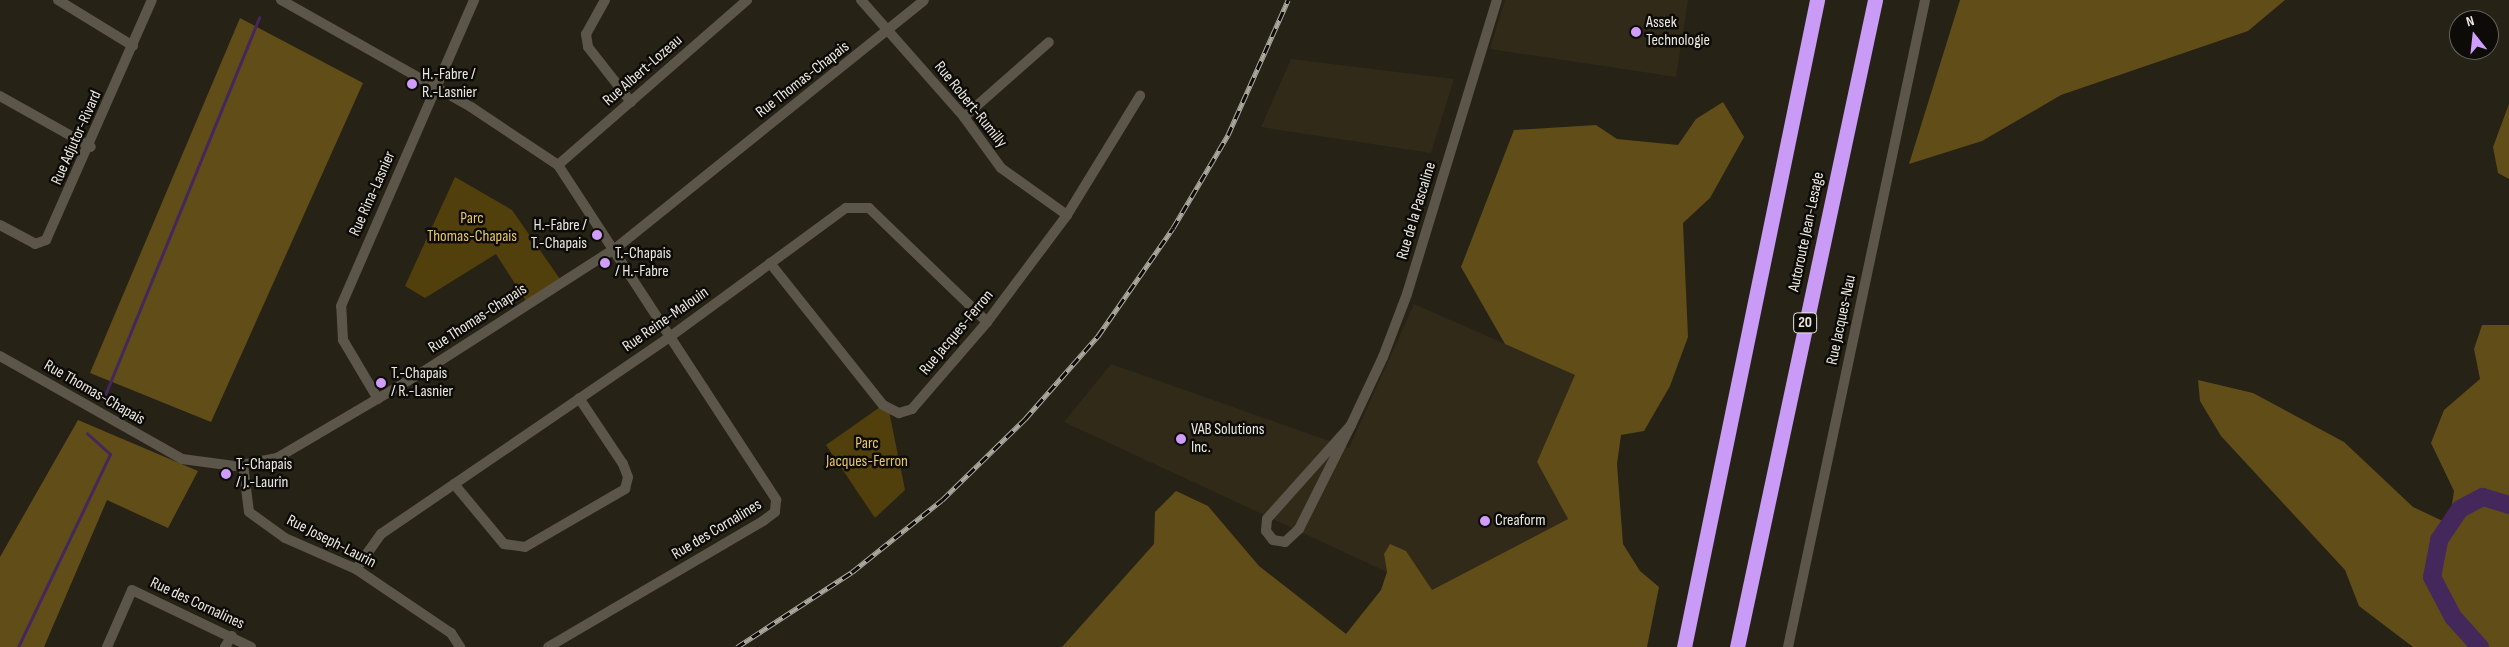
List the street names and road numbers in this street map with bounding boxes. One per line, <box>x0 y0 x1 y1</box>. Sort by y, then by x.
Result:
street label: Rue Albert-Lozeau <box>599 31 687 111</box>
street label: Rue Thomas-Chapais <box>752 38 854 122</box>
street label: Rue Robert-Rumilly <box>930 58 1010 152</box>
street label: Rue Adjutor-Rivard <box>48 88 106 188</box>
street label: Rue Rina-Lasnier <box>346 149 400 239</box>
street label: Rue de la Pascaline <box>1393 160 1441 262</box>
street label: Autoroute Jean-Lesage <box>1785 170 1829 294</box>
street label: Rue Jacques-Nau <box>1823 273 1861 367</box>
street label: Rue Thomas-Chapais <box>425 280 531 358</box>
street label: Rue Reine-Malouin <box>619 283 713 357</box>
street label: Rue Jacques-Ferron <box>916 287 998 379</box>
road number: 20 <box>1792 310 1818 336</box>
street label: Rue Thomas-Chapais <box>40 356 148 430</box>
street label: Rue des Cornalines <box>669 496 765 564</box>
street label: Rue Joseph-Laurin <box>283 511 379 573</box>
street label: Rue des Cornalines <box>147 574 247 634</box>

